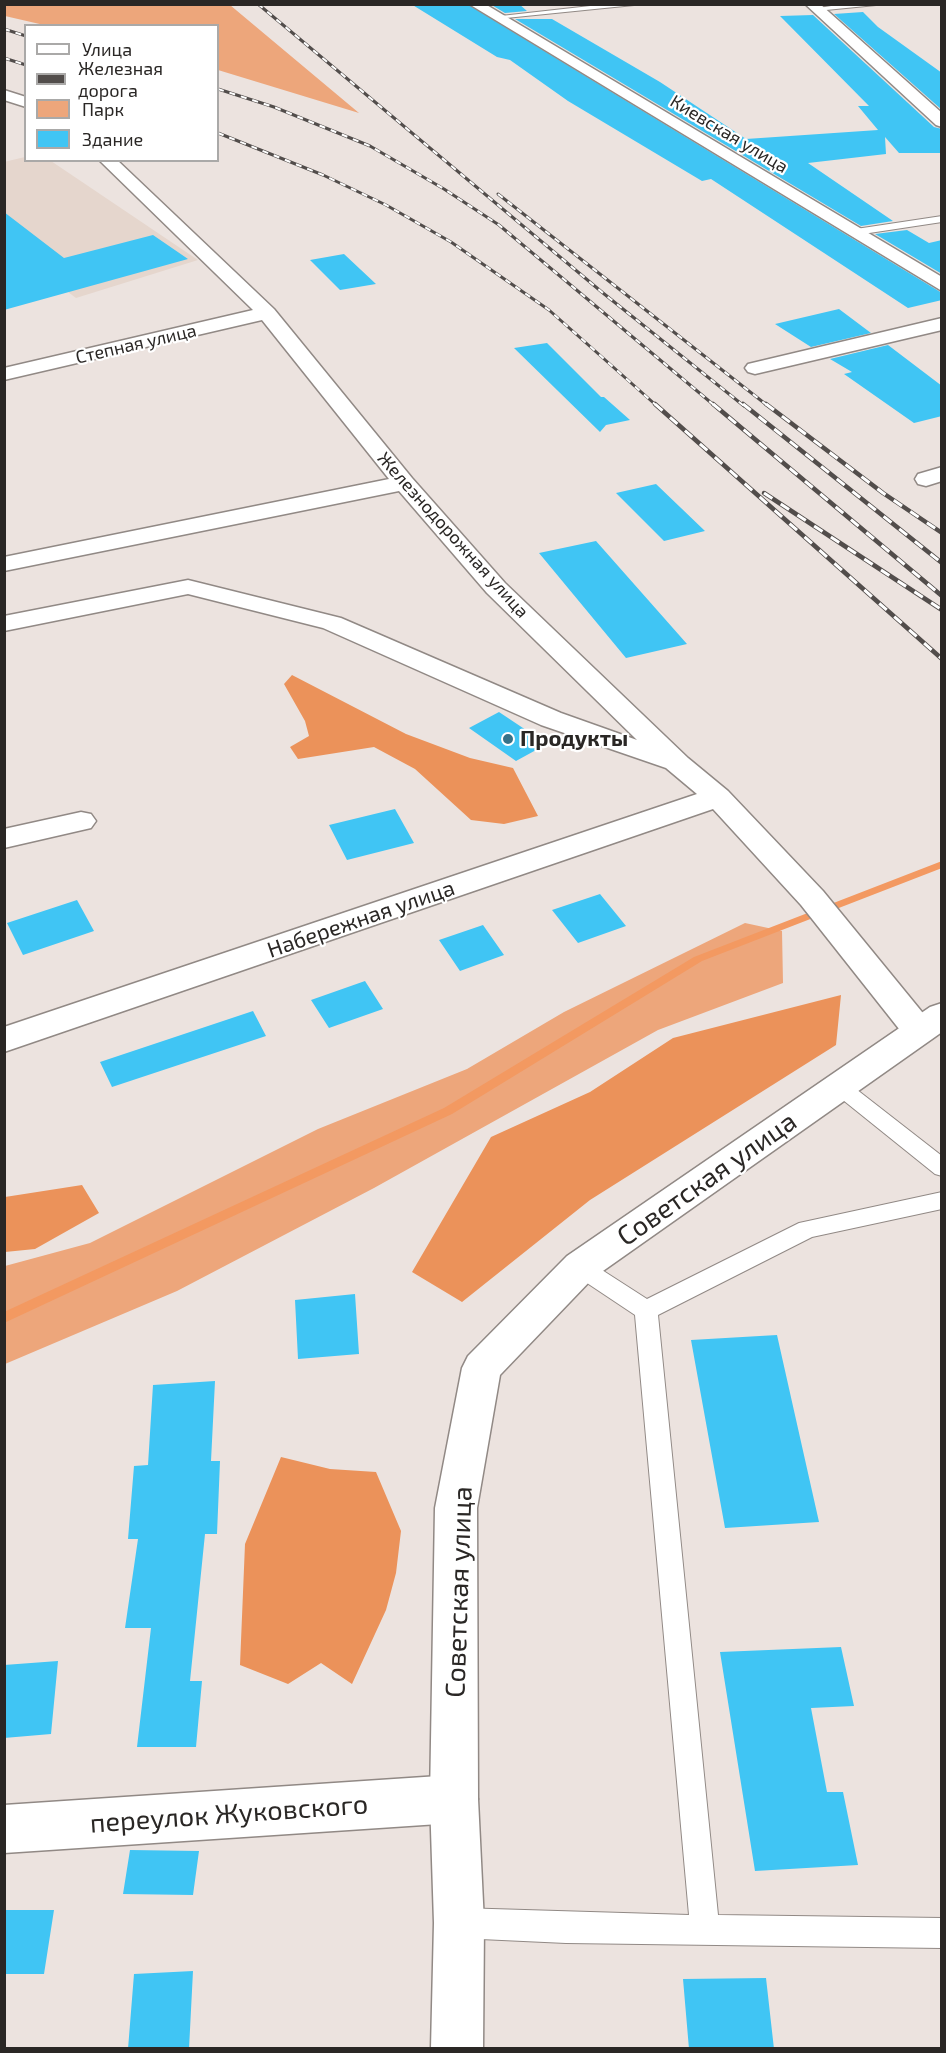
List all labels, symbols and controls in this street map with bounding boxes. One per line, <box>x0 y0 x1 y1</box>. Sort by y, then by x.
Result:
legend <box>24 24 219 162</box>
text: Улица <box>82 38 132 60</box>
text: Железная дорога <box>78 57 163 101</box>
street label: Киевская улица <box>666 90 792 178</box>
text: Парк <box>82 98 124 120</box>
text: Здание <box>82 128 143 150</box>
street label: Степная улица <box>73 320 199 368</box>
street label: Железнодорожная улица <box>373 448 533 622</box>
place label: Продукты <box>520 726 628 752</box>
marker: Продукты <box>501 732 515 746</box>
street label: Набережная улица <box>264 875 458 963</box>
street label: Советская улица <box>611 1105 803 1253</box>
street label: Советская улица <box>439 1486 479 1698</box>
street label: переулок Жуковского <box>89 1788 369 1840</box>

